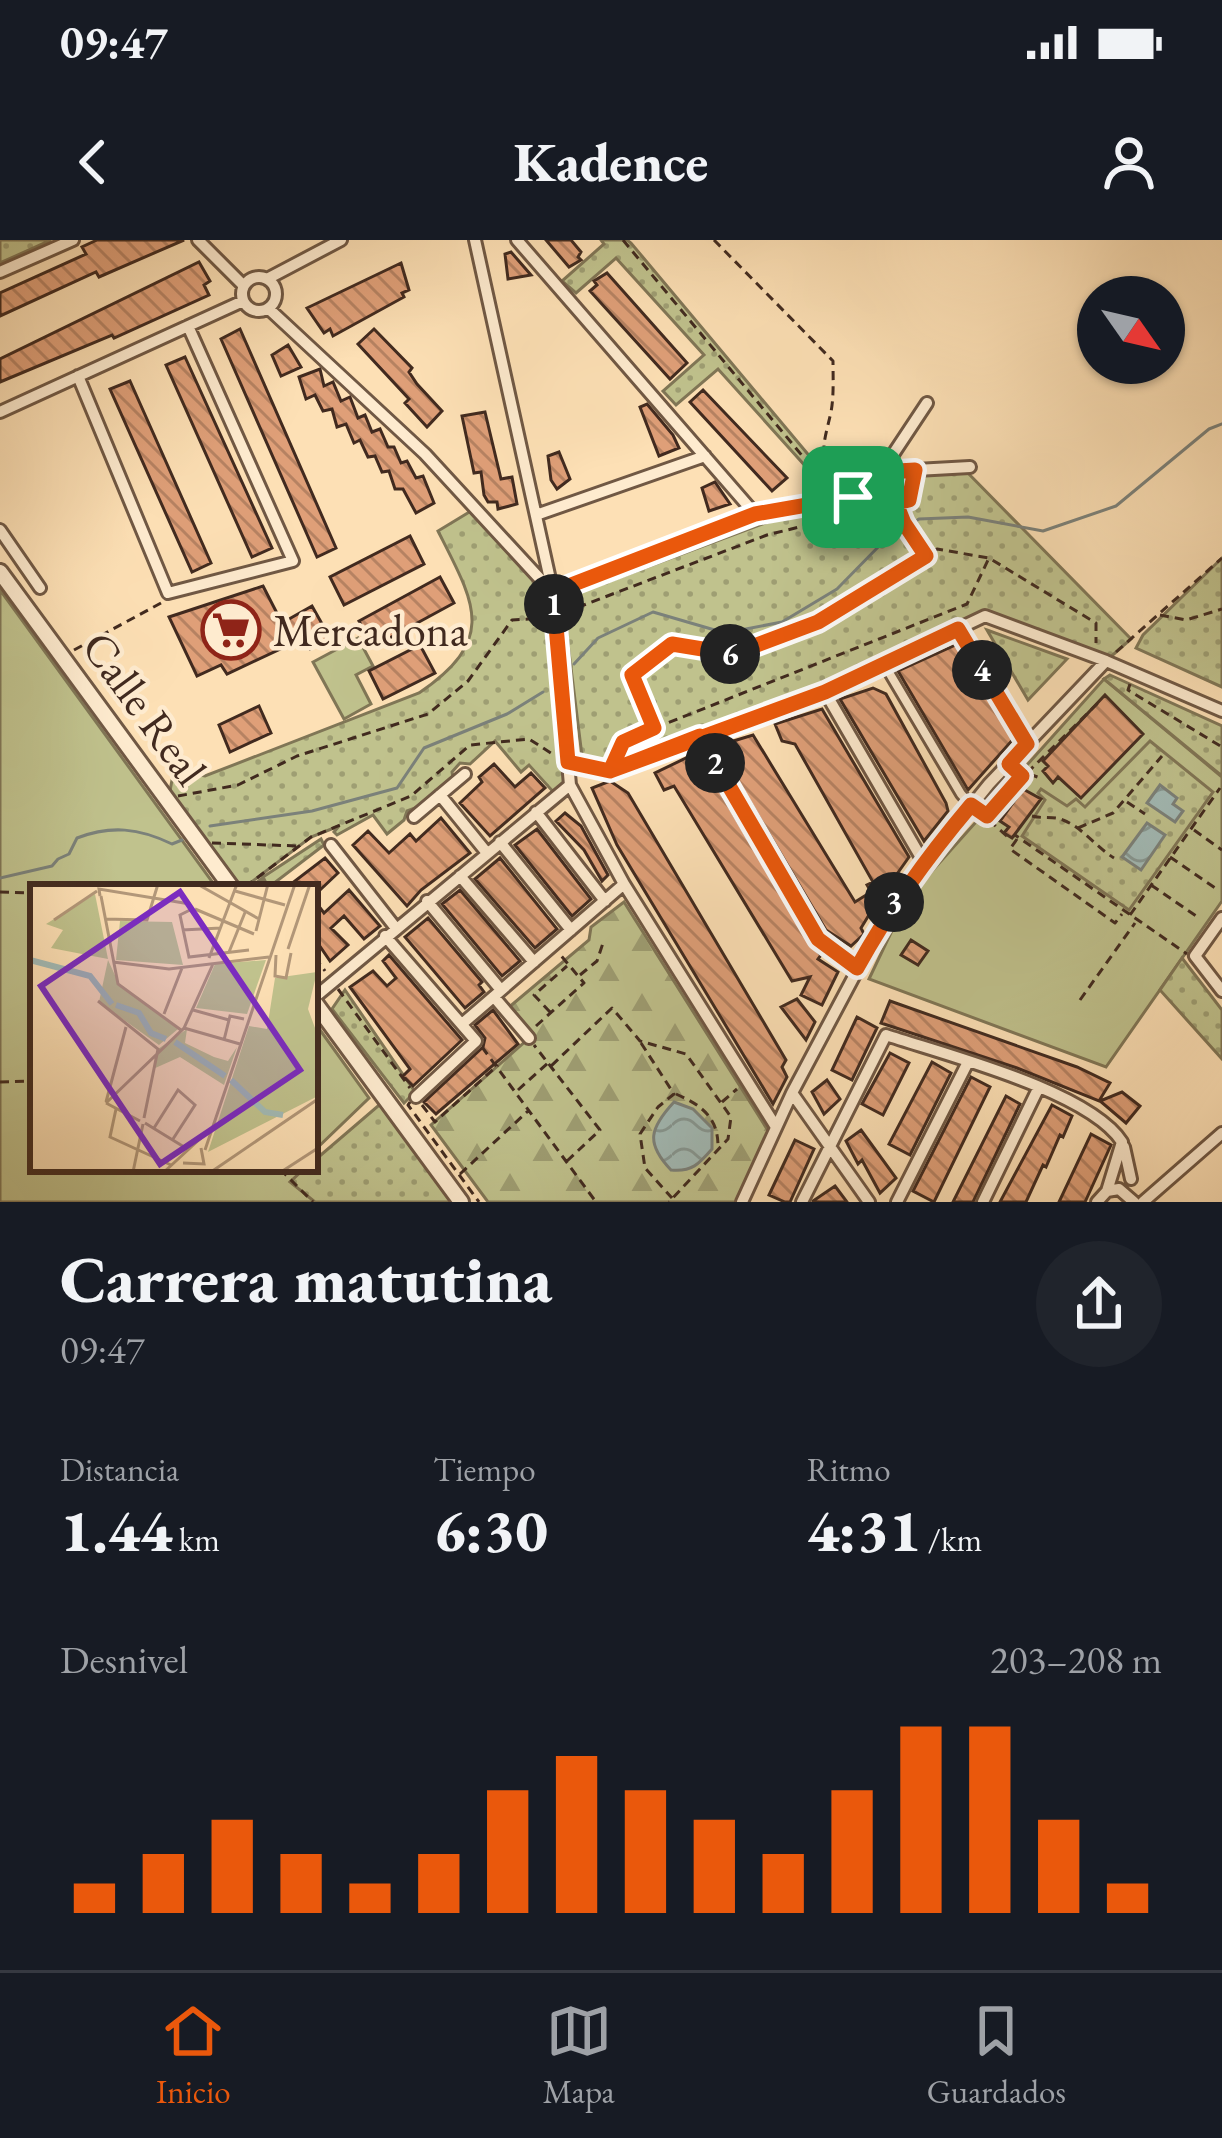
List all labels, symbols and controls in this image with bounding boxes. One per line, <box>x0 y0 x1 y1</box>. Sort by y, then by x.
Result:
text: 09:47 <box>60 13 168 71</box>
text: Kadence <box>514 127 708 197</box>
icon: back <box>60 129 126 195</box>
icon: person <box>1096 129 1162 195</box>
north arrow <box>1077 276 1185 384</box>
map controls <box>1077 276 1185 384</box>
pin <box>802 446 904 548</box>
icon: arrive <box>820 464 886 530</box>
pin: 1 <box>524 574 584 634</box>
text: 1 <box>545 582 563 625</box>
supermarket icon: Mercadona <box>200 599 262 661</box>
place label: Mercadona <box>273 601 468 659</box>
street label: Calle Real <box>70 620 220 796</box>
pin: 6 <box>700 624 760 684</box>
text: 6 <box>721 632 739 675</box>
pin: 4 <box>952 640 1012 700</box>
text: 4 <box>973 648 991 691</box>
pin: 2 <box>685 733 745 793</box>
text: 2 <box>706 741 724 784</box>
pin: 3 <box>864 872 924 932</box>
text: 3 <box>885 880 903 923</box>
inset map <box>30 884 318 1172</box>
text: Carrera matutina <box>60 1236 552 1322</box>
button: share <box>1036 1241 1162 1367</box>
text: 09:47 <box>60 1324 145 1375</box>
text: Distancia <box>60 1448 179 1491</box>
text: Tiempo <box>433 1448 536 1491</box>
text: Ritmo <box>807 1448 891 1491</box>
text: 1.44 <box>60 1491 172 1569</box>
text: 6:30 <box>433 1491 548 1569</box>
text: 4:31 <box>807 1491 921 1569</box>
text: km <box>172 1518 220 1561</box>
text: /km <box>921 1518 982 1561</box>
text: Desnivel <box>60 1634 188 1685</box>
text: 203–208 m <box>990 1634 1162 1685</box>
tab: Inicio <box>156 1998 231 2113</box>
tab: Mapa <box>543 1998 615 2113</box>
tab: Guardados <box>927 1998 1066 2113</box>

